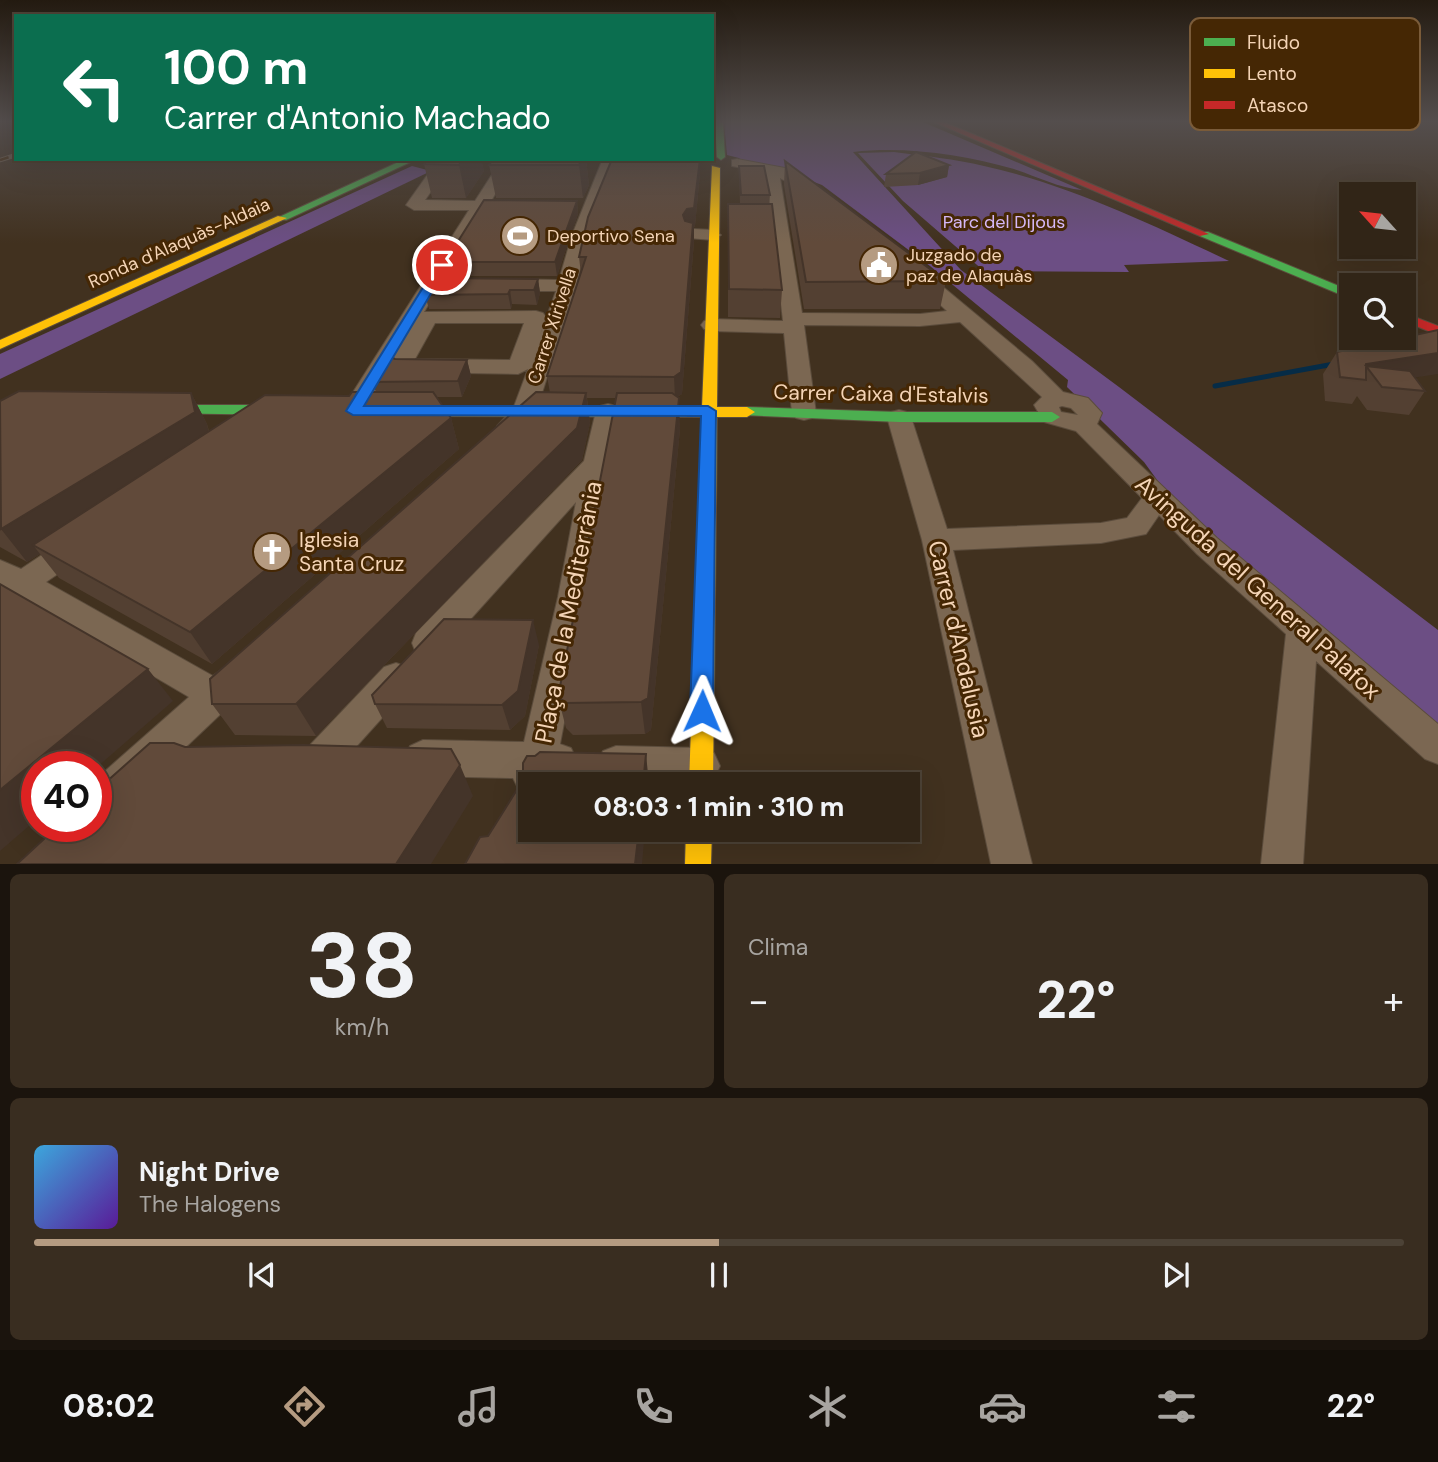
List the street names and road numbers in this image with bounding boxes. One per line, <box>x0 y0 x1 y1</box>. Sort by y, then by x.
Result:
street label: Ronda d'Alaquàs-Aldaia <box>84 192 274 294</box>
street label: Carrer Xirivella <box>522 265 582 387</box>
street label: Carrer Caixa d'Estalvis <box>773 378 989 410</box>
street label: Avinguda del General Palafox <box>1129 468 1387 706</box>
street label: Plaça de la Mediterrània <box>527 478 609 746</box>
street label: Carrer d'Andalusia <box>921 537 997 741</box>

